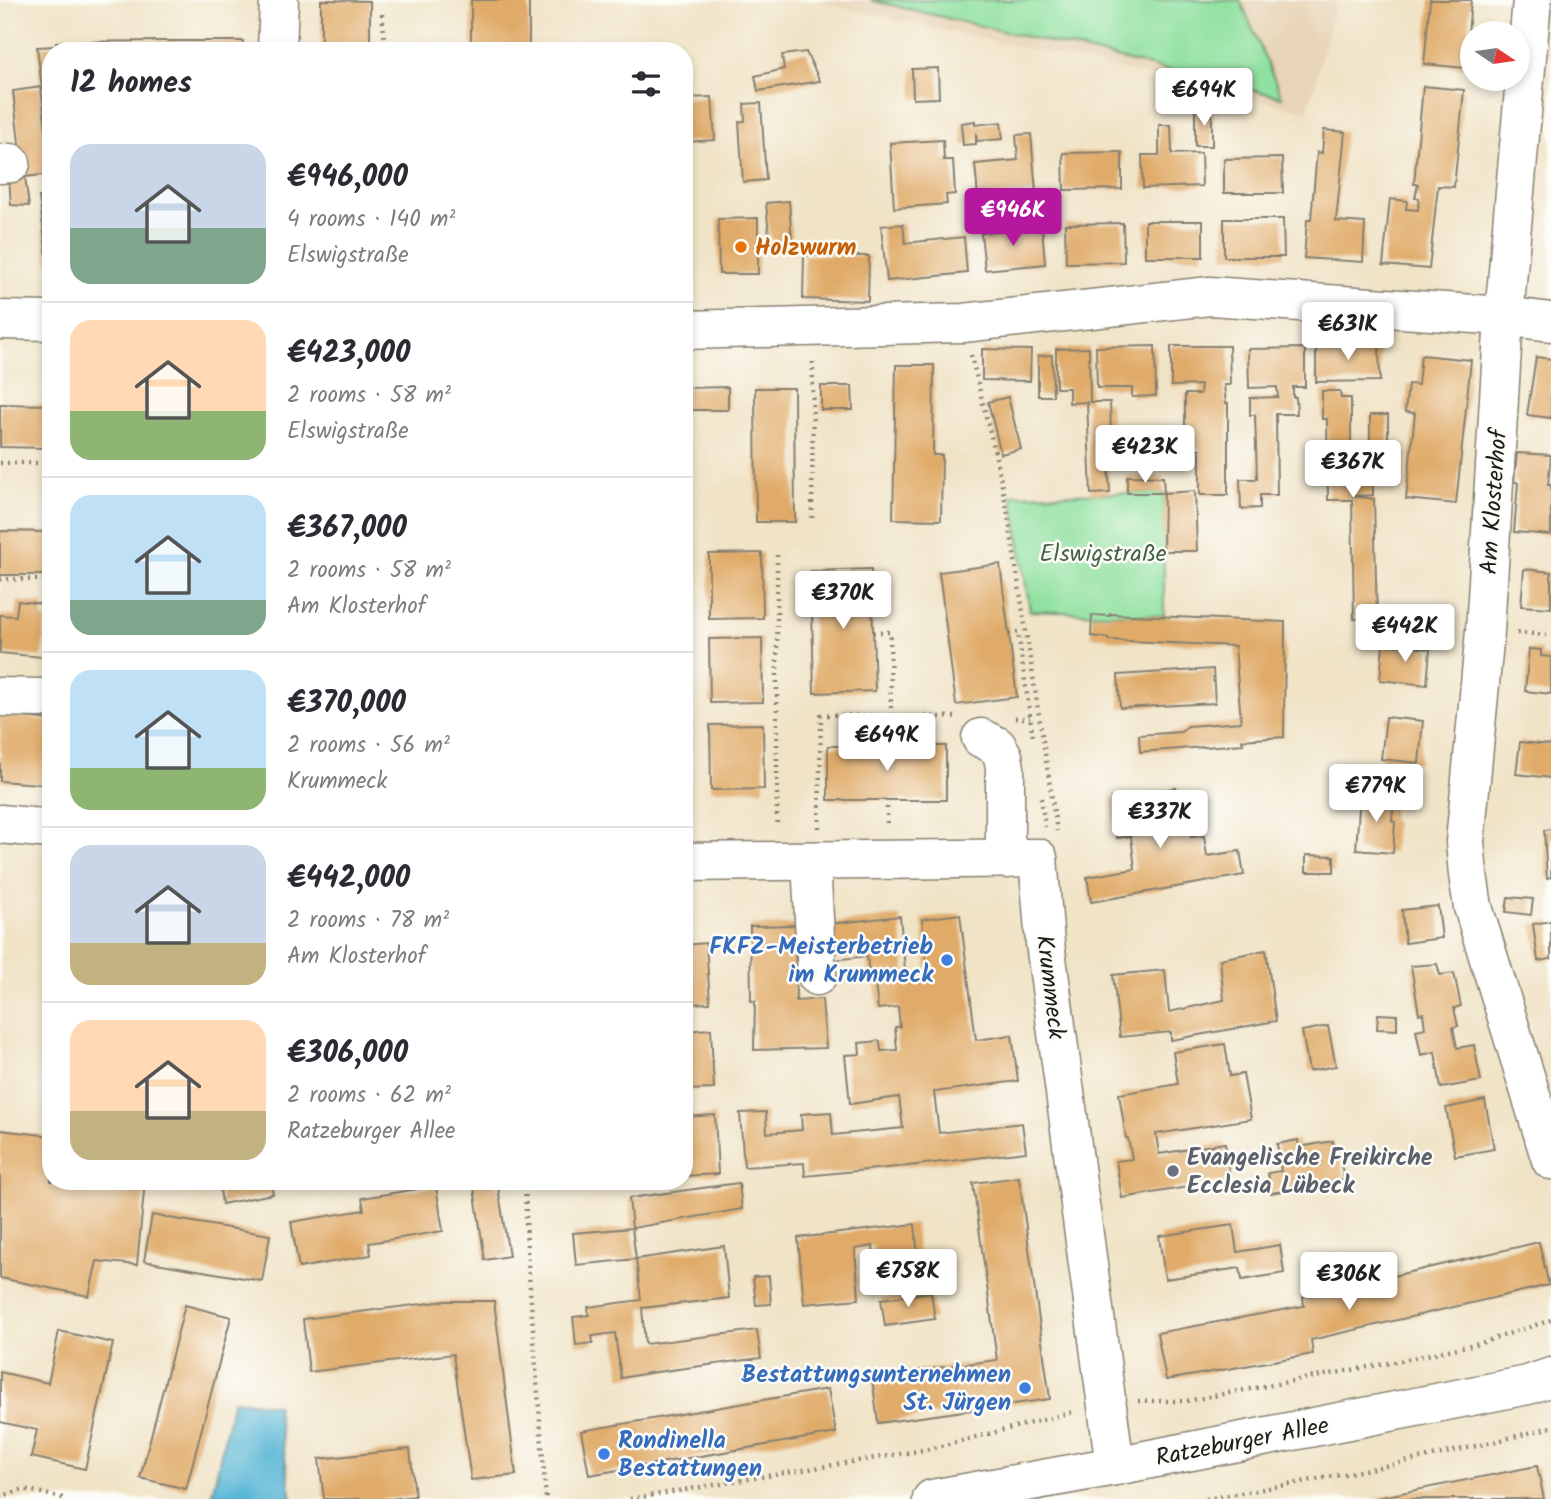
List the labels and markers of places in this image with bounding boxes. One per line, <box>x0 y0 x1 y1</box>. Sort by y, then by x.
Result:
pin: €694K <box>1155 68 1253 128</box>
pin: €946K <box>964 188 1062 248</box>
place label: Holzwurm <box>755 229 857 268</box>
marker: Holzwurm <box>733 239 749 255</box>
pin: €631K <box>1299 302 1397 362</box>
pin: €423K <box>1096 426 1194 485</box>
pin: €367K <box>1304 440 1402 500</box>
pin: €370K <box>794 572 892 631</box>
pin: €442K <box>1356 604 1454 664</box>
pin: €649K <box>838 714 936 773</box>
pin: €779K <box>1327 764 1425 824</box>
pin: €337K <box>1111 790 1209 850</box>
place label: FKFZ-Meisterbetrieb im Krummeck <box>709 928 934 995</box>
marker: FKFZ-Meisterbetrieb im Krummeck <box>939 952 955 968</box>
place label: Evangelische Freikirche Ecclesia Lübeck <box>1187 1139 1433 1206</box>
marker: Evangelische Freikirche Ecclesia Lübeck <box>1165 1163 1181 1179</box>
pin: €758K <box>859 1250 957 1309</box>
pin: €306K <box>1300 1252 1398 1312</box>
place label: Bestattungsunternehmen St. Jürgen <box>741 1356 1011 1423</box>
marker: Bestattungsunternehmen St. Jürgen <box>1017 1380 1033 1396</box>
place label: Rondinella Bestattungen <box>618 1422 762 1489</box>
marker: Rondinella Bestattungen <box>596 1446 612 1462</box>

